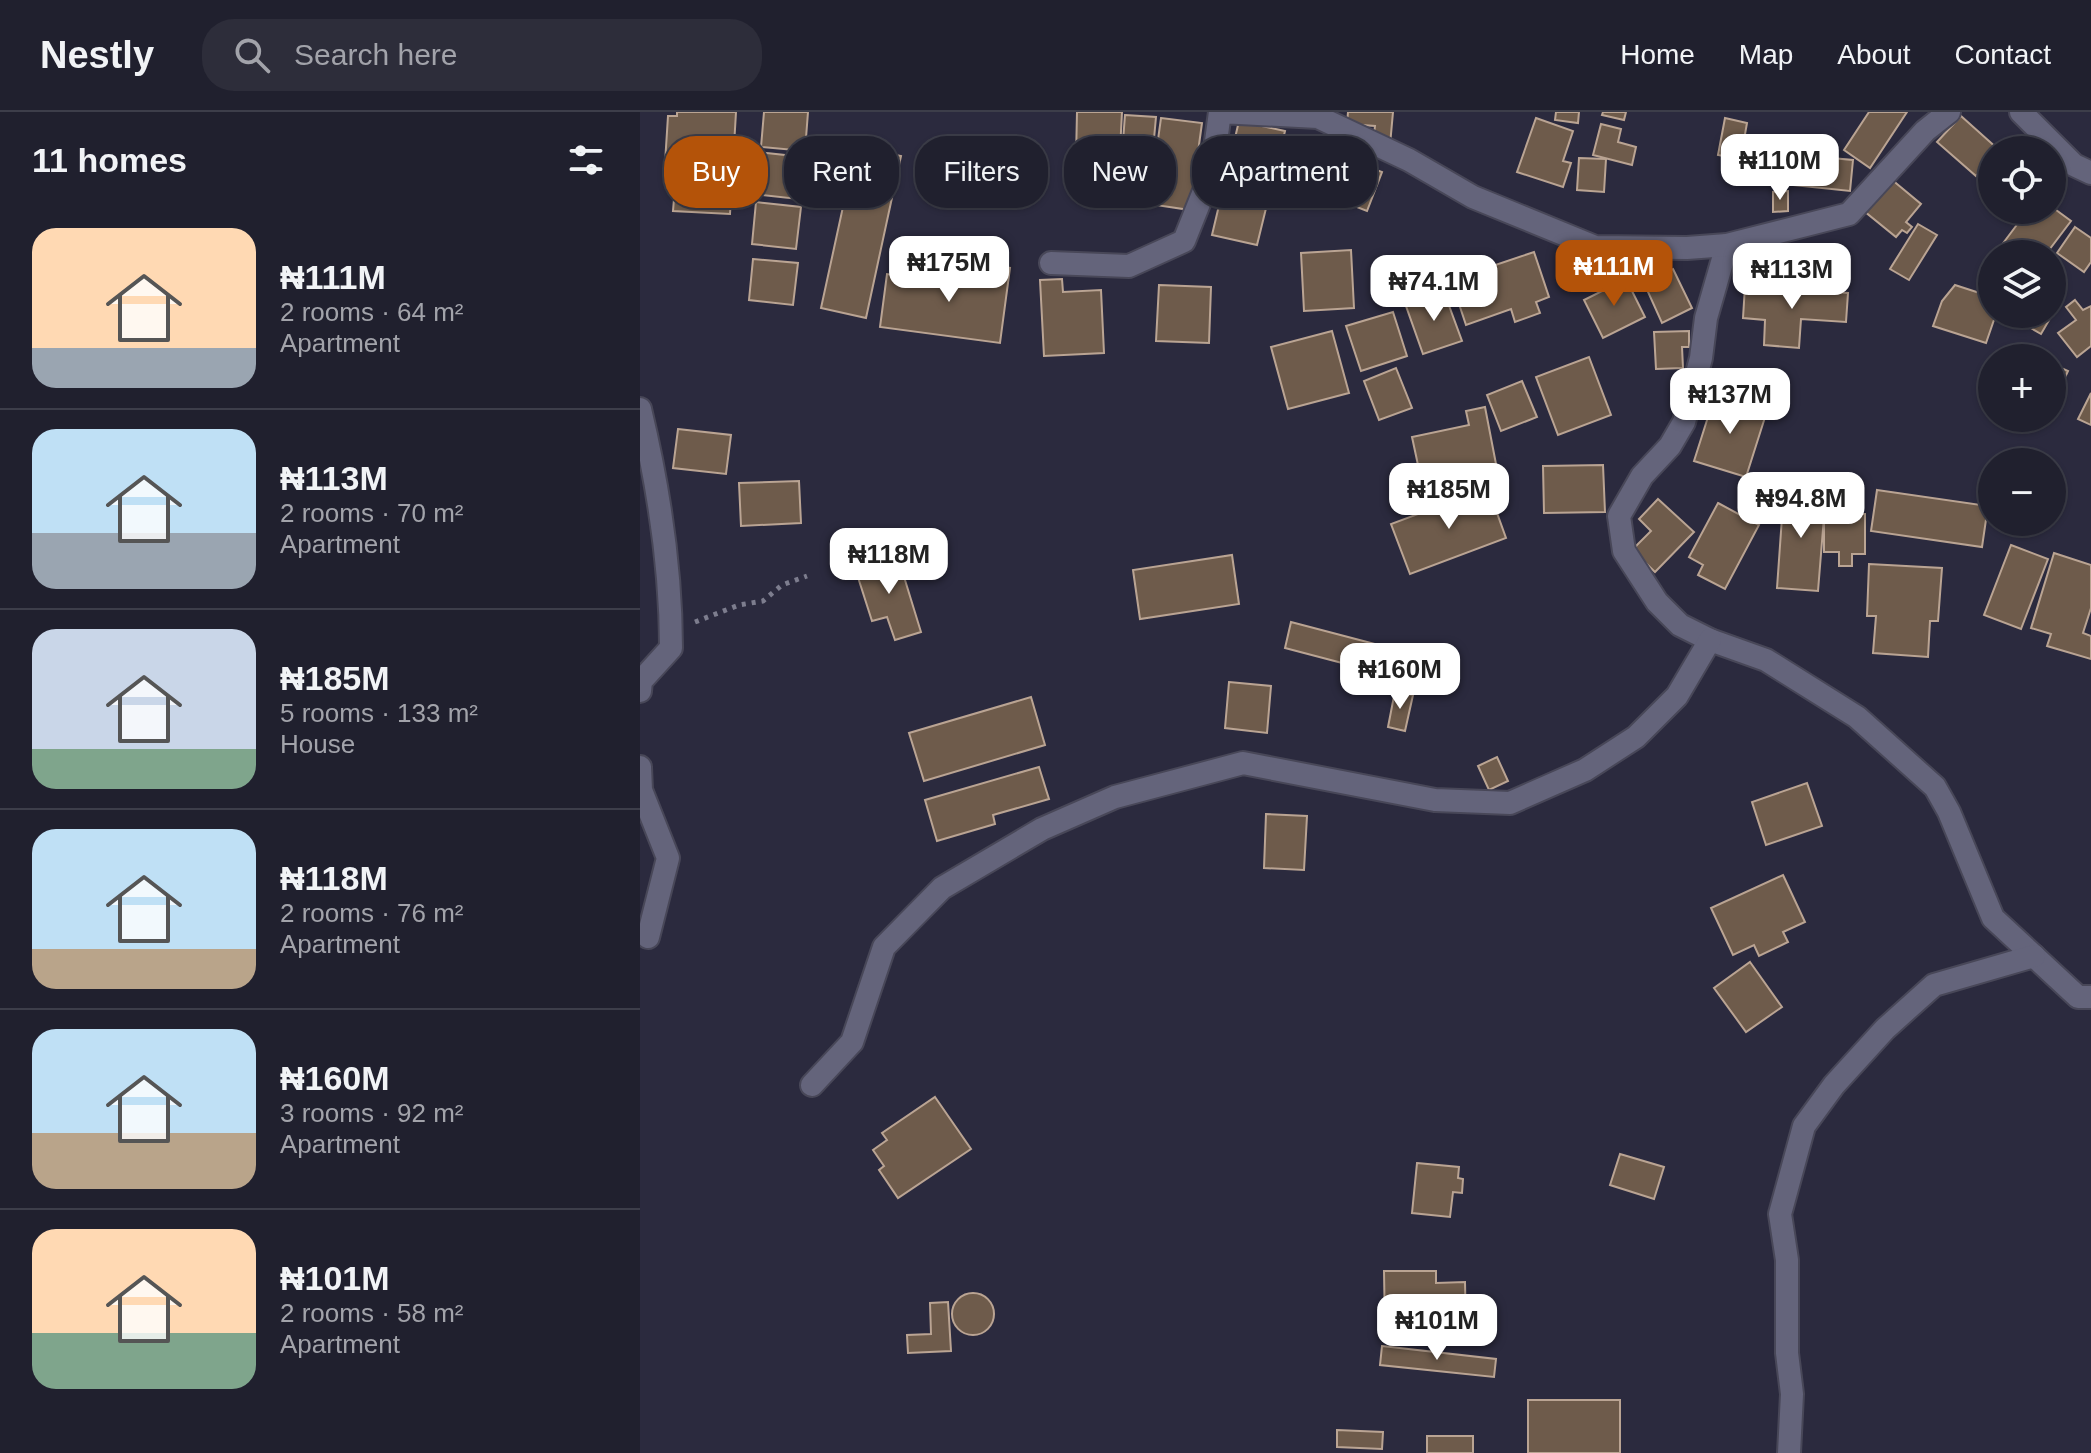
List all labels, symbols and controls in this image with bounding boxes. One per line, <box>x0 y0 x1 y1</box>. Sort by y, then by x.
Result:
search box <box>202 19 762 91</box>
icon: search <box>230 33 274 77</box>
text: Nestly <box>40 34 154 76</box>
text: Search here <box>294 38 458 71</box>
text: Home <box>1620 39 1695 70</box>
text: Map <box>1739 39 1793 70</box>
text: About <box>1837 39 1911 70</box>
text: Contact <box>1955 39 2051 70</box>
pin: ₦110M <box>1724 134 1836 202</box>
chip: Buy <box>664 136 768 208</box>
chip: Rent <box>784 136 899 208</box>
chip: Filters <box>915 136 1048 208</box>
chip: New <box>1064 136 1176 208</box>
chip: Apartment <box>1192 136 1377 208</box>
map controls <box>1978 136 2066 536</box>
button: locate <box>1978 136 2066 224</box>
icon: filters <box>564 138 608 182</box>
text: 11 homes <box>32 141 187 179</box>
text: ₦110M <box>1739 145 1821 175</box>
pin: ₦175M <box>893 236 1005 304</box>
pin: ₦111M <box>1558 240 1670 308</box>
button: layers <box>1978 240 2066 328</box>
pin: ₦113M <box>1736 243 1848 311</box>
text: ₦175M <box>907 247 991 277</box>
text: ₦111M <box>1574 251 1654 281</box>
text: ₦113M <box>1751 254 1833 284</box>
pin: ₦74.1M <box>1369 255 1499 323</box>
text: ₦111M <box>280 258 386 296</box>
icon: home <box>96 260 192 356</box>
text: ₦74.1M <box>1388 266 1480 296</box>
text: 2 rooms · 64 m² <box>280 297 464 327</box>
text: Apartment <box>280 328 400 358</box>
button: + <box>1978 344 2066 432</box>
pin: ₦137M <box>1674 368 1786 436</box>
text: ₦137M <box>1688 379 1772 409</box>
button: − <box>1978 448 2066 536</box>
text: ₦113M <box>280 459 388 497</box>
icon: home <box>96 461 192 557</box>
pin: ₦185M <box>1393 463 1505 531</box>
pin: ₦94.8M <box>1736 472 1866 540</box>
text: ₦185M <box>1407 474 1491 504</box>
text: ₦94.8M <box>1755 483 1847 513</box>
text: 2 rooms · 70 m² <box>280 498 464 528</box>
pin: ₦118M <box>833 528 945 596</box>
text: Apartment <box>280 529 400 559</box>
text: ₦118M <box>848 539 930 569</box>
pin: ₦160M <box>1344 643 1456 711</box>
text: ₦160M <box>1358 654 1442 684</box>
text: ₦185M <box>280 659 390 697</box>
icon: home <box>96 661 192 757</box>
text: 5 rooms · 133 m² <box>280 698 478 728</box>
text: House <box>280 729 355 759</box>
text: ₦118M <box>280 859 388 897</box>
icon: home <box>96 861 192 957</box>
text: 2 rooms · 76 m² <box>280 898 464 928</box>
text: Apartment <box>280 929 400 959</box>
text: ₦160M <box>280 1059 390 1097</box>
icon: home <box>96 1061 192 1157</box>
text: 3 rooms · 92 m² <box>280 1098 464 1128</box>
text: Apartment <box>280 1129 400 1159</box>
text: ₦101M <box>280 1259 390 1297</box>
icon: home <box>96 1261 192 1357</box>
pin: ₦101M <box>1381 1294 1493 1362</box>
text: 2 rooms · 58 m² <box>280 1298 464 1328</box>
text: ₦101M <box>1395 1305 1479 1335</box>
text: Apartment <box>280 1329 400 1359</box>

